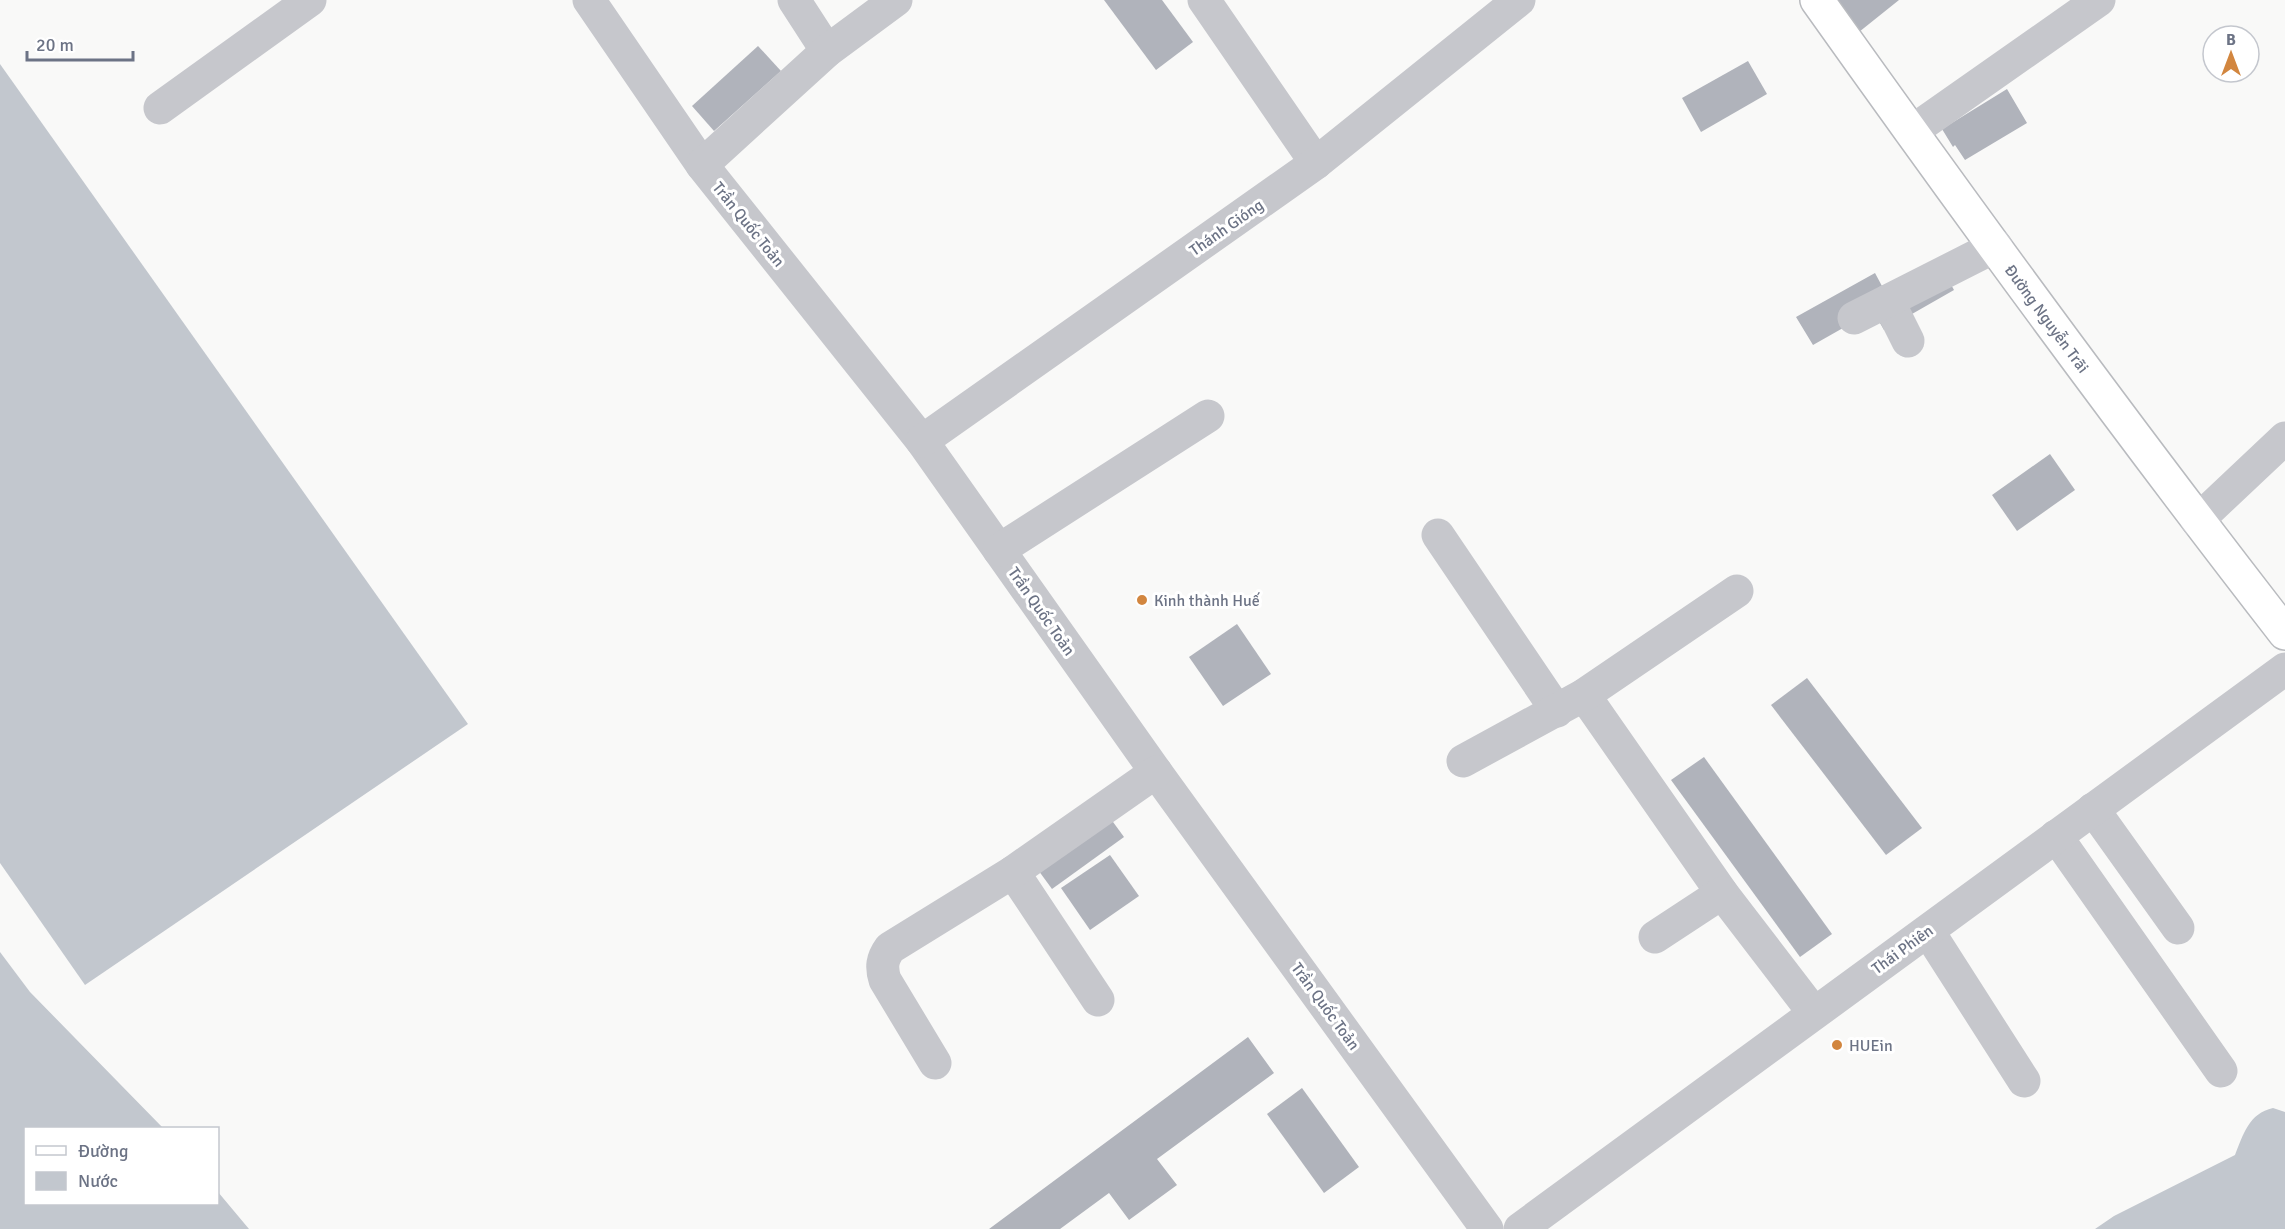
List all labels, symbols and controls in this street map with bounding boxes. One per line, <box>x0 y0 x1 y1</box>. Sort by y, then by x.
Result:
scale bar <box>27 24 134 62</box>
north arrow <box>2201 24 2261 84</box>
text: B <box>2226 30 2236 50</box>
text: 20 m <box>36 34 74 56</box>
street label: Trần Quốc Toản <box>708 178 789 271</box>
street label: Thánh Gióng <box>1186 195 1267 261</box>
street label: Đường Nguyễn Trãi <box>2000 261 2093 377</box>
street label: Trần Quốc Toản <box>1003 563 1079 660</box>
place label: Kinh thành Huế <box>1154 591 1261 611</box>
marker: Kinh thành Huế <box>1135 593 1149 607</box>
street label: Thái Phiên <box>1868 921 1937 979</box>
street label: Trần Quốc Toản <box>1287 959 1364 1054</box>
place label: HUEin <box>1849 1036 1893 1056</box>
marker: HUEin <box>1830 1038 1844 1052</box>
legend <box>24 1127 219 1205</box>
text: Đường <box>78 1140 129 1162</box>
text: Nước <box>78 1170 118 1192</box>

